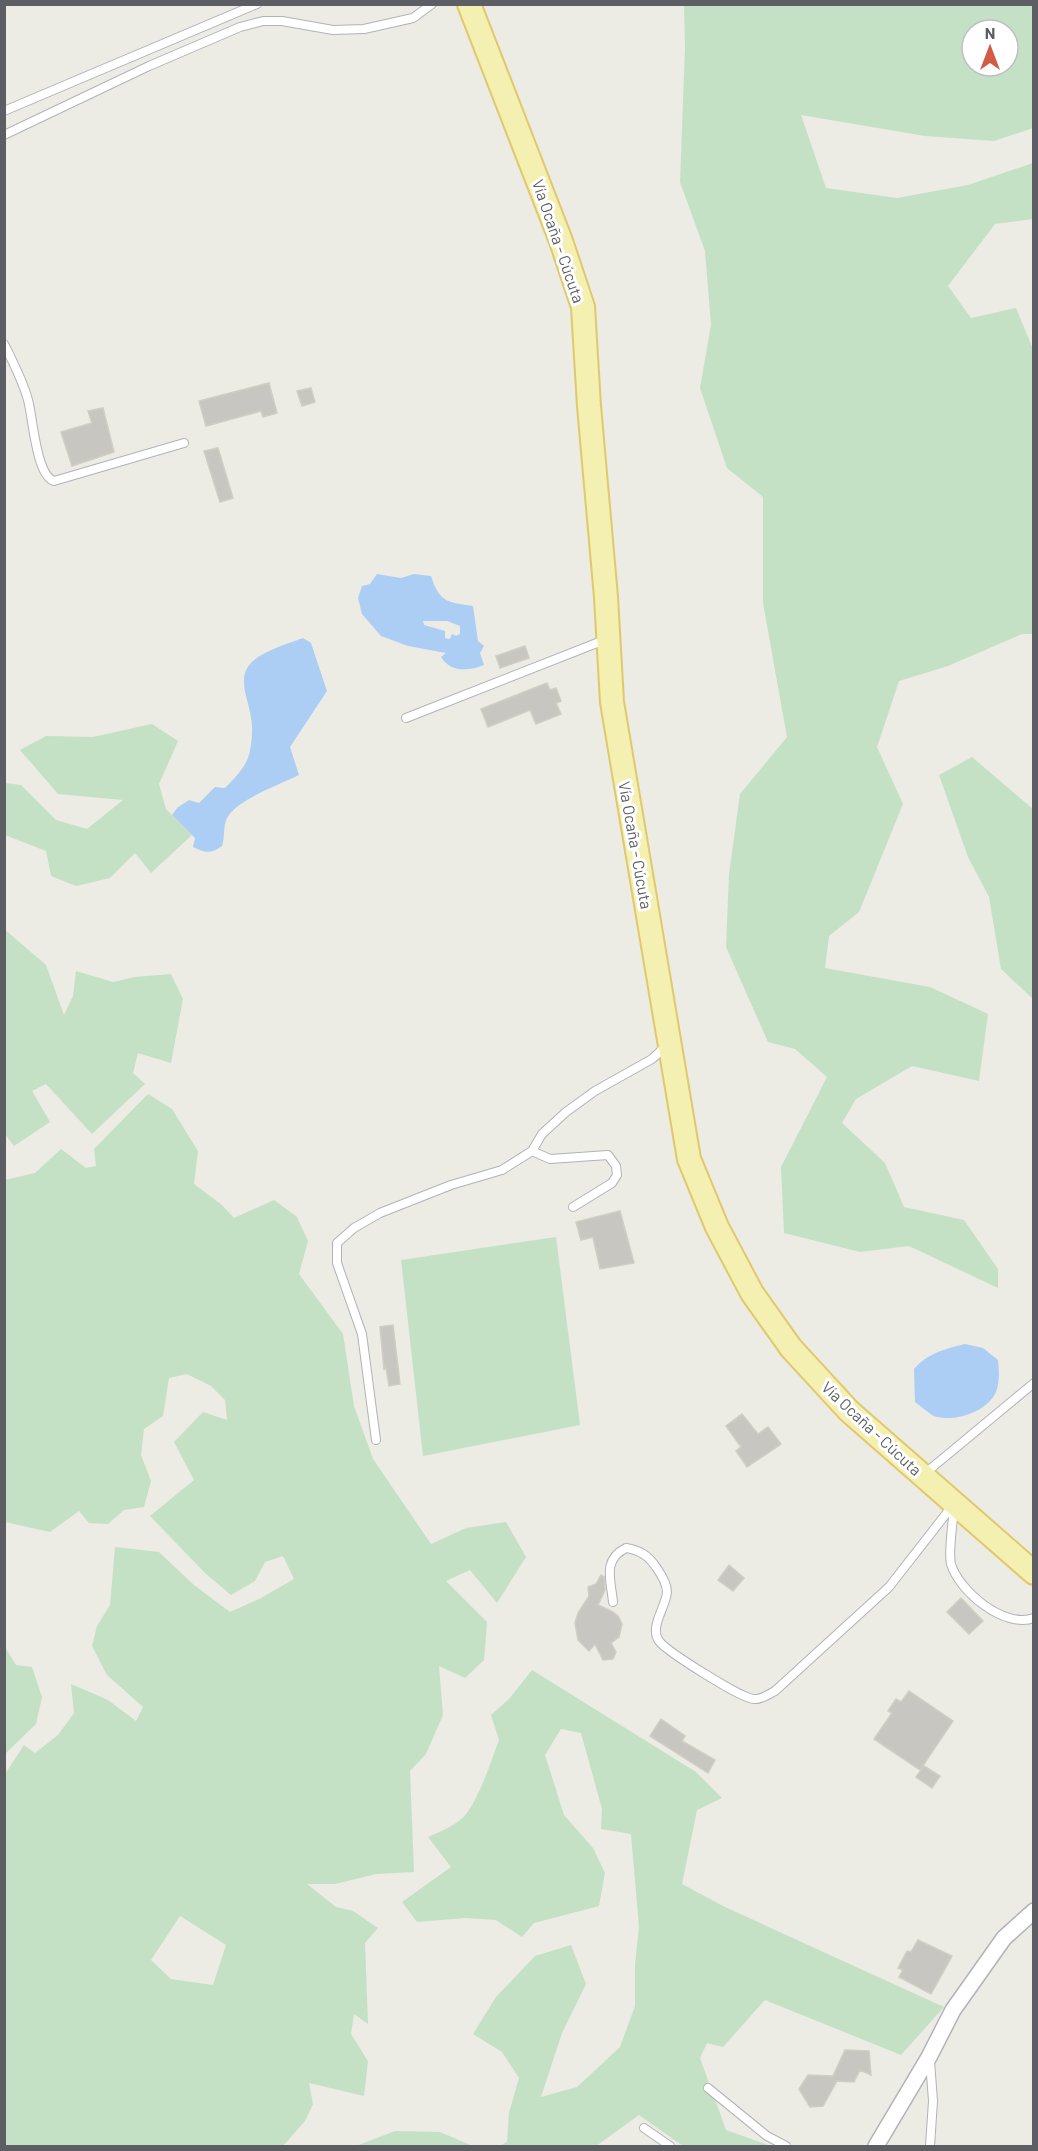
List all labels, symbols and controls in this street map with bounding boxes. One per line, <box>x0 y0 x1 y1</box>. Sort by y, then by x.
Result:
north arrow <box>960 18 1020 78</box>
text: N <box>985 23 995 42</box>
street label: Vía Ocaña - Cúcuta <box>529 177 589 305</box>
street label: Vía Ocaña - Cúcuta <box>615 780 657 910</box>
street label: Vía Ocaña - Cúcuta <box>818 1377 926 1479</box>

